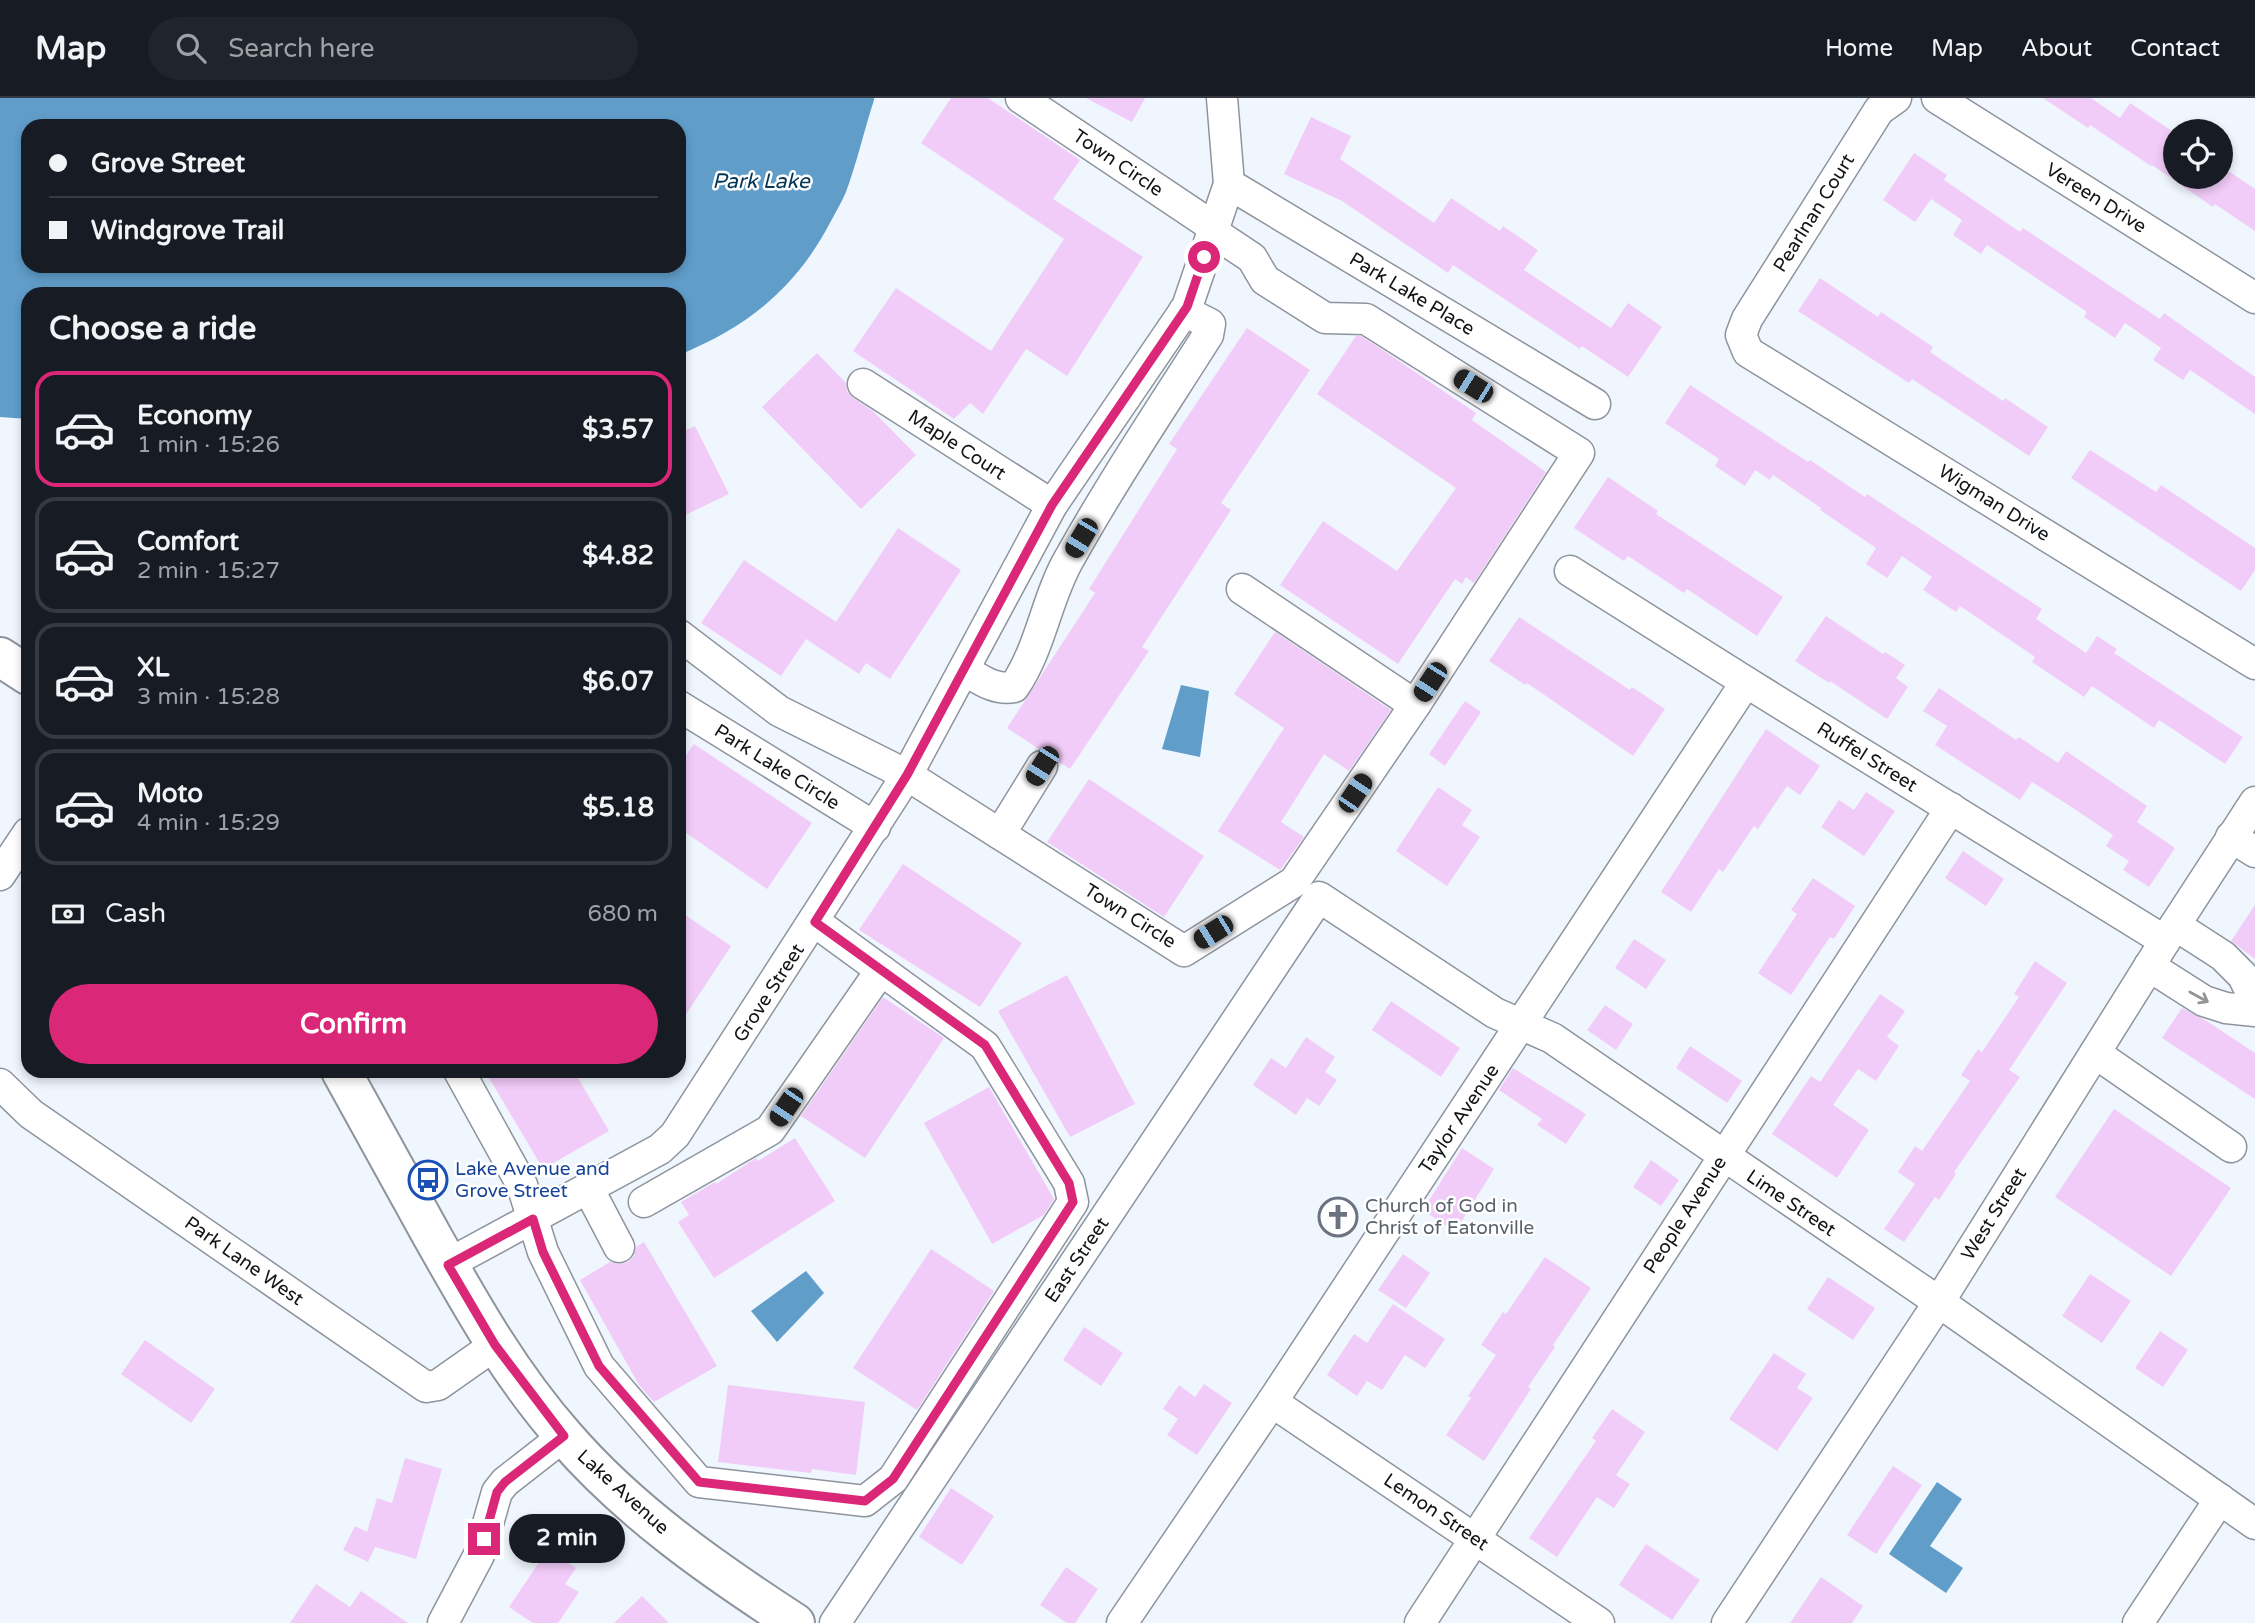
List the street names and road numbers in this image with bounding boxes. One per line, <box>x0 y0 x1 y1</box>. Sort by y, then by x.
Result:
street label: Town Circle <box>1069 125 1167 201</box>
street label: Pearlnan Court <box>1769 150 1859 276</box>
street label: Vereen Drive <box>2042 158 2150 238</box>
street label: Park Lake Place <box>1346 248 1478 340</box>
street label: Maple Court <box>904 405 1010 485</box>
street label: Wigman Drive <box>1934 460 2054 546</box>
street label: Ruffel Street <box>1813 717 1921 797</box>
street label: Park Lake Circle <box>710 720 844 814</box>
street label: Town Circle <box>1080 879 1180 953</box>
street label: Grove Street <box>729 940 809 1046</box>
street label: Taylor Avenue <box>1414 1060 1504 1178</box>
street label: People Avenue <box>1639 1152 1731 1278</box>
street label: West Street <box>1957 1164 2031 1264</box>
street label: Lime Street <box>1742 1165 1840 1241</box>
street label: Park Lane West <box>180 1212 308 1310</box>
street label: East Street <box>1040 1213 1114 1307</box>
street label: Lake Avenue <box>573 1445 673 1539</box>
street label: Lemon Street <box>1379 1469 1493 1555</box>

